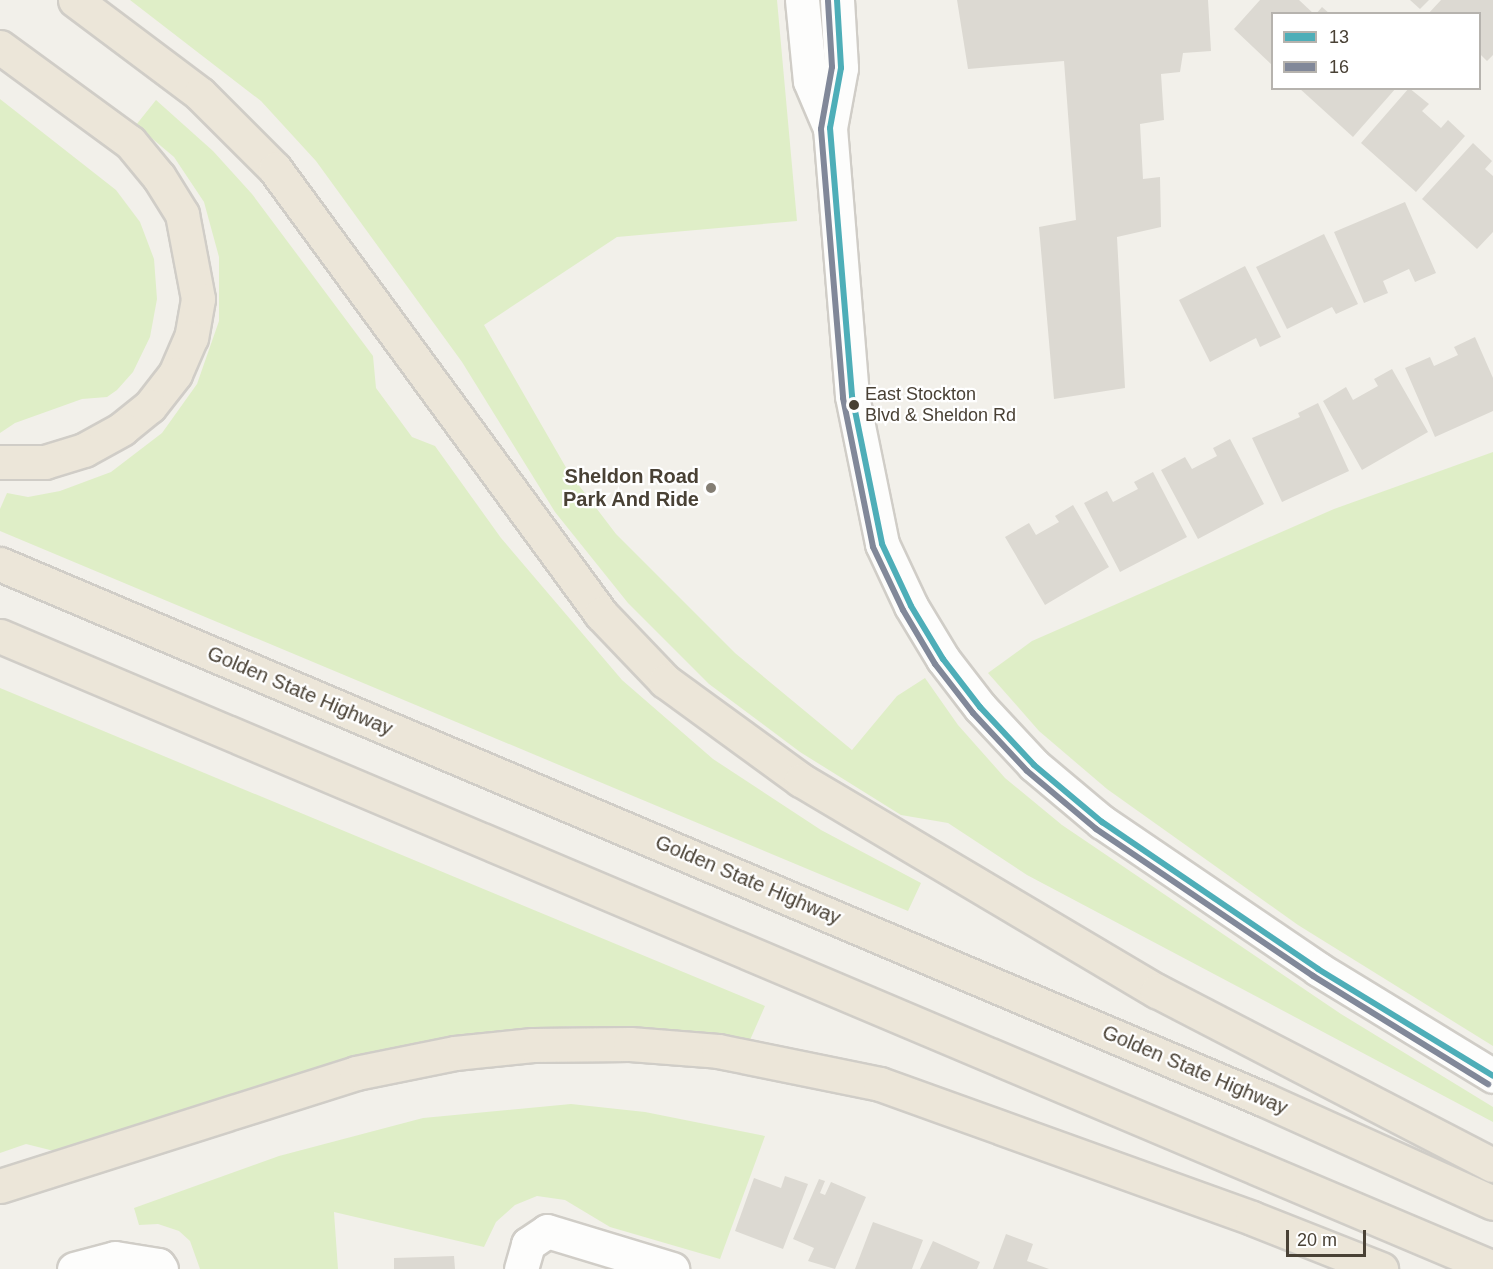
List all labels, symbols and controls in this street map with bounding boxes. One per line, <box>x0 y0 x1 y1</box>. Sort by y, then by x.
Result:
legend <box>1271 12 1481 90</box>
text: 13 <box>1329 27 1349 47</box>
text: 16 <box>1329 57 1349 77</box>
place label: East Stockton Blvd & Sheldon Rd <box>865 384 1016 426</box>
marker: East Stockton Blvd & Sheldon Rd <box>848 399 860 411</box>
place label: Sheldon Road Park And Ride <box>562 464 699 511</box>
marker: Sheldon Road Park And Ride <box>704 481 718 495</box>
street label: Golden State Highway <box>204 641 396 741</box>
street label: Golden State Highway <box>652 830 844 930</box>
street label: Golden State Highway <box>1099 1020 1291 1120</box>
scale bar <box>1289 1218 1368 1256</box>
text: 20 m <box>1297 1230 1337 1250</box>

